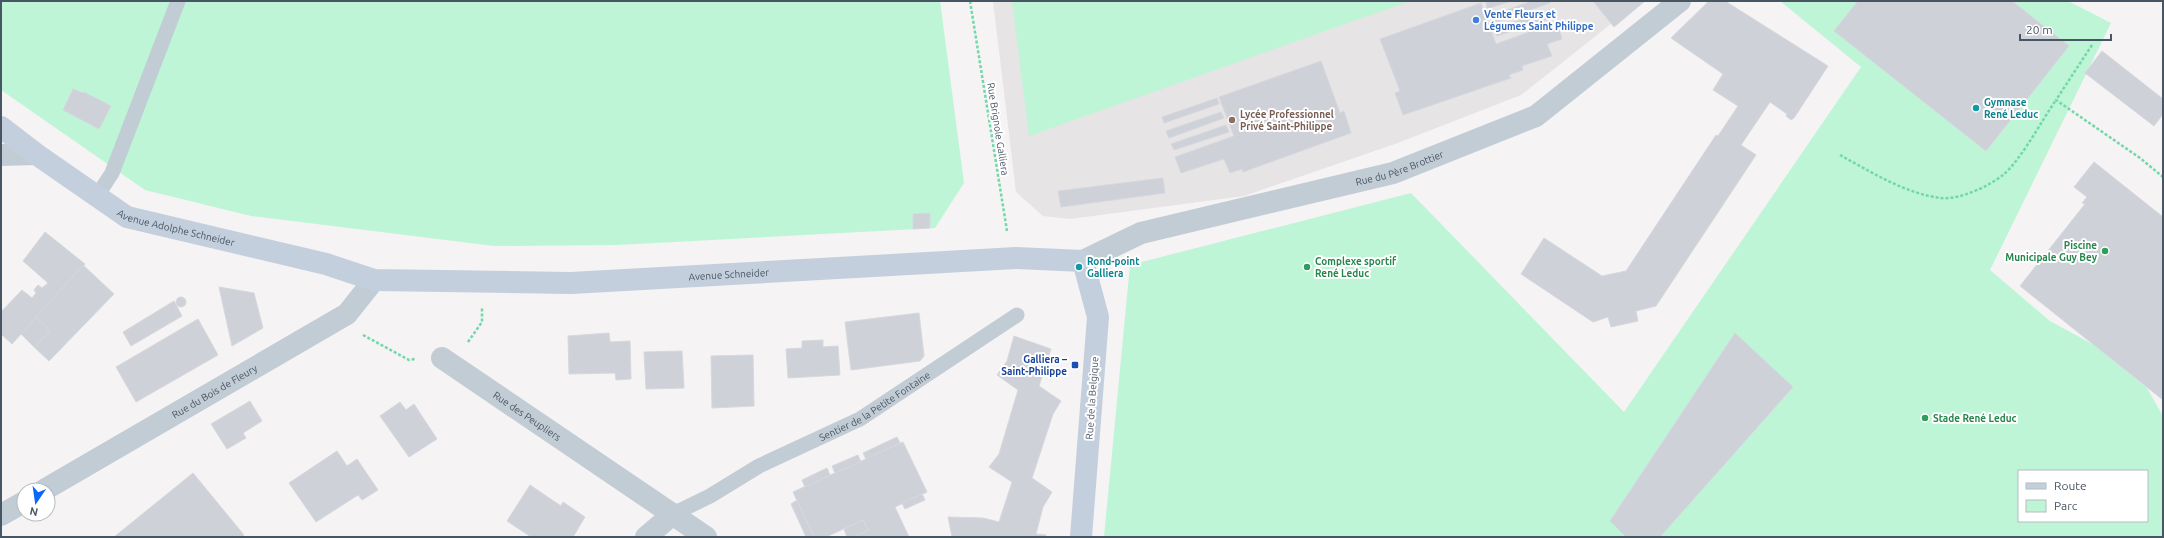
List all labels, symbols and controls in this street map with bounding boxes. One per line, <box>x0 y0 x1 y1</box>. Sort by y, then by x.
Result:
place label: Vente Fleurs et Légumes Saint Philippe <box>1484 9 1594 32</box>
marker: Vente Fleurs et Légumes Saint Philippe <box>1471 15 1481 25</box>
scale bar <box>2020 16 2111 42</box>
text: 20 m <box>2026 23 2053 36</box>
street label: Rue Brignole Galliera <box>985 82 1011 176</box>
place label: Gymnase René Leduc <box>1984 97 2038 120</box>
marker: Gymnase René Leduc <box>1971 103 1981 113</box>
place label: Lycée Professionnel Privé Saint-Philippe <box>1240 109 1334 132</box>
marker: Lycée Professionnel Privé Saint-Philippe <box>1227 115 1237 125</box>
street label: Rue du Père Brottier <box>1354 148 1445 187</box>
street label: Avenue Adolphe Schneider <box>115 207 236 248</box>
place label: Piscine Municipale Guy Bey <box>2005 240 2098 263</box>
marker: Piscine Municipale Guy Bey <box>2100 246 2110 256</box>
place label: Rond-point Galliera <box>1087 256 1140 279</box>
place label: Complexe sportif René Leduc <box>1315 256 1397 279</box>
marker: Rond-point Galliera <box>1074 262 1084 272</box>
marker: Complexe sportif René Leduc <box>1302 262 1312 272</box>
street label: Avenue Schneider <box>688 266 769 282</box>
place label: Galliera – Saint-Philippe <box>1001 354 1067 377</box>
street label: Rue de la Belgique <box>1084 356 1100 440</box>
marker: Galliera – Saint-Philippe <box>1070 360 1080 370</box>
street label: Rue du Bois de Fleury <box>170 362 259 420</box>
street label: Sentier de la Petite Fontaine <box>817 369 932 443</box>
street label: Rue des Peupliers <box>491 389 563 443</box>
marker: Stade René Leduc <box>1920 413 1930 423</box>
place label: Stade René Leduc <box>1933 413 2017 424</box>
legend <box>2018 470 2148 522</box>
text: Route <box>2054 479 2087 492</box>
north arrow <box>16 482 56 522</box>
text: Parc <box>2054 499 2078 512</box>
text: N <box>28 505 39 519</box>

